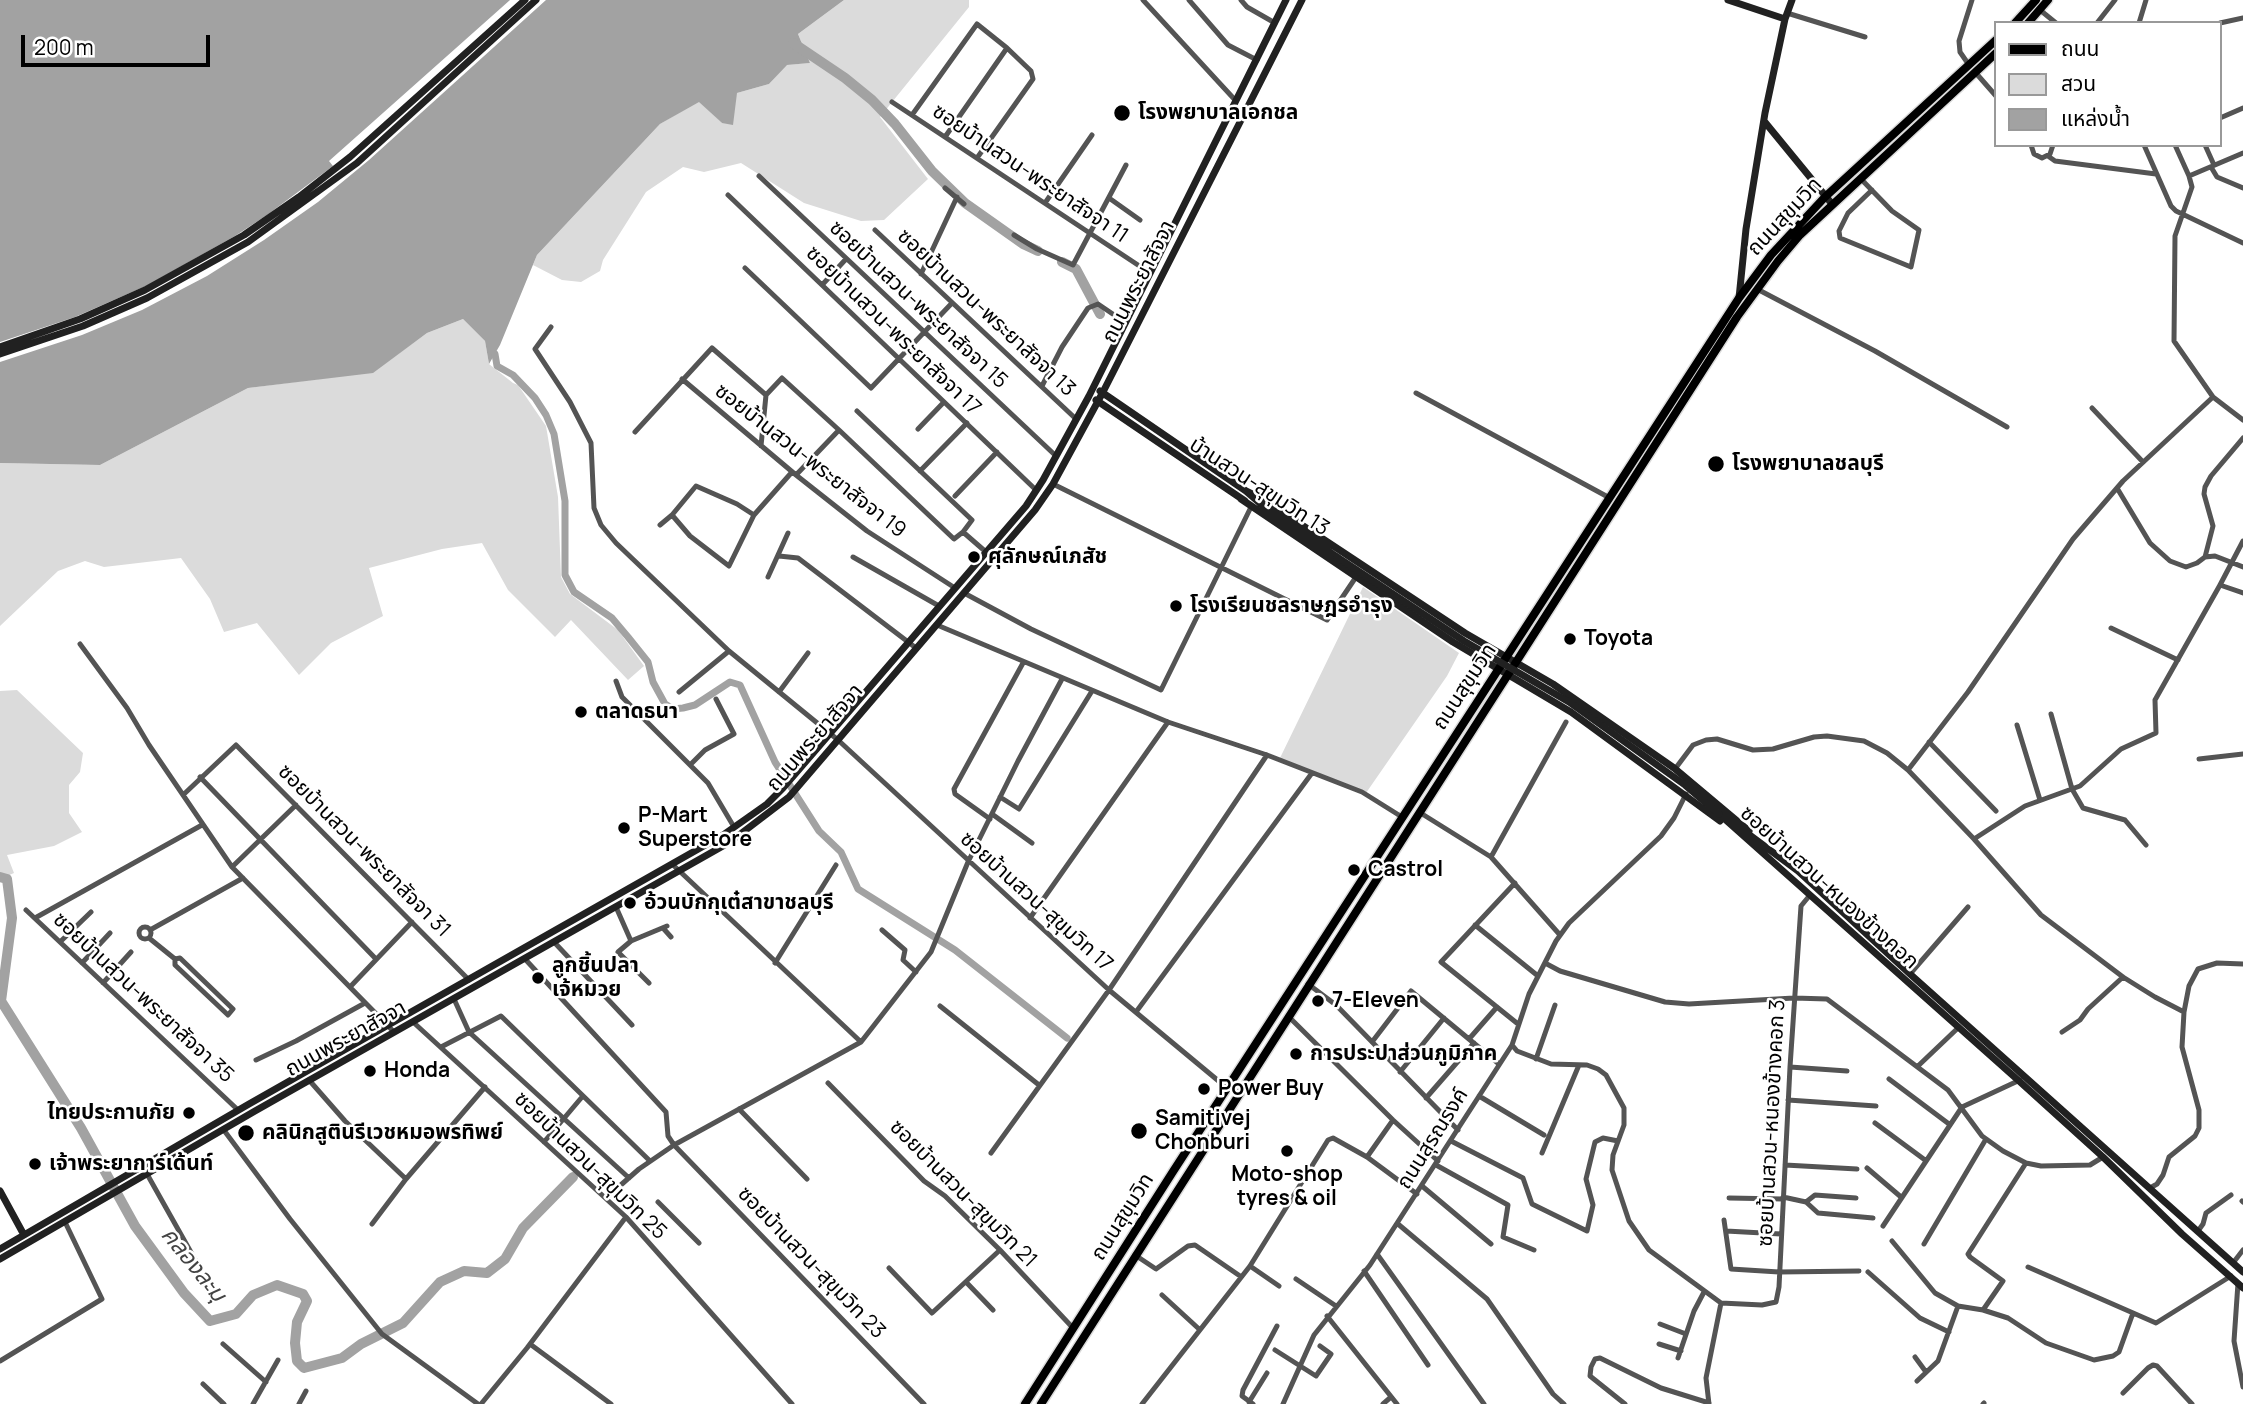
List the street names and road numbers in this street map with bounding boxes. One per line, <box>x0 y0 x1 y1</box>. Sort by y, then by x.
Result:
street label: ซอยบ้านสวน-พระยาสัจจา 11 <box>927 99 1133 249</box>
street label: ถนนสุขุมวิท <box>1742 173 1828 261</box>
street label: ซอยบ้านสวน-พระยาสัจจา 15 <box>824 216 1012 394</box>
street label: ถนนพระยาสัจจา <box>1097 216 1181 348</box>
street label: ซอยบ้านสวน-พระยาสัจจา 13 <box>892 224 1080 402</box>
street label: ซอยบ้านสวน-พระยาสัจจา 17 <box>800 241 986 421</box>
street label: ซอยบ้านสวน-พระยาสัจจา 19 <box>709 379 911 543</box>
street label: บ้านสวน-สุขุมวิท 13 <box>1184 432 1334 542</box>
street label: ถนนสุขุมวิท <box>1428 639 1502 735</box>
street label: ถนนพระยาสัจจา <box>761 679 869 797</box>
street label: ซอยบ้านสวน-พระยาสัจจา 31 <box>272 759 456 943</box>
street label: ซอยบ้านสวน-หนองข้างคอก <box>1734 801 1924 975</box>
street label: ซอยบ้านสวน-สุขุมวิท 17 <box>954 827 1118 977</box>
street label: ซอยบ้านสวน-พระยาสัจจา 35 <box>47 908 239 1088</box>
street label: ถนนพระยาสัจจา <box>281 995 411 1083</box>
street label: ซอยบ้านสวน-หนองข้างคอก 3 <box>1753 999 1791 1247</box>
street label: ถนนสุรณรงค์ <box>1392 1084 1474 1194</box>
street label: ซอยบ้านสวน-สุขุมวิท 25 <box>509 1087 671 1245</box>
street label: ซอยบ้านสวน-สุขุมวิท 21 <box>884 1115 1042 1273</box>
street label: ถนนสุขุมวิท <box>1086 1169 1160 1265</box>
street label: ซอยบ้านสวน-สุขุมวิท 23 <box>732 1182 890 1344</box>

